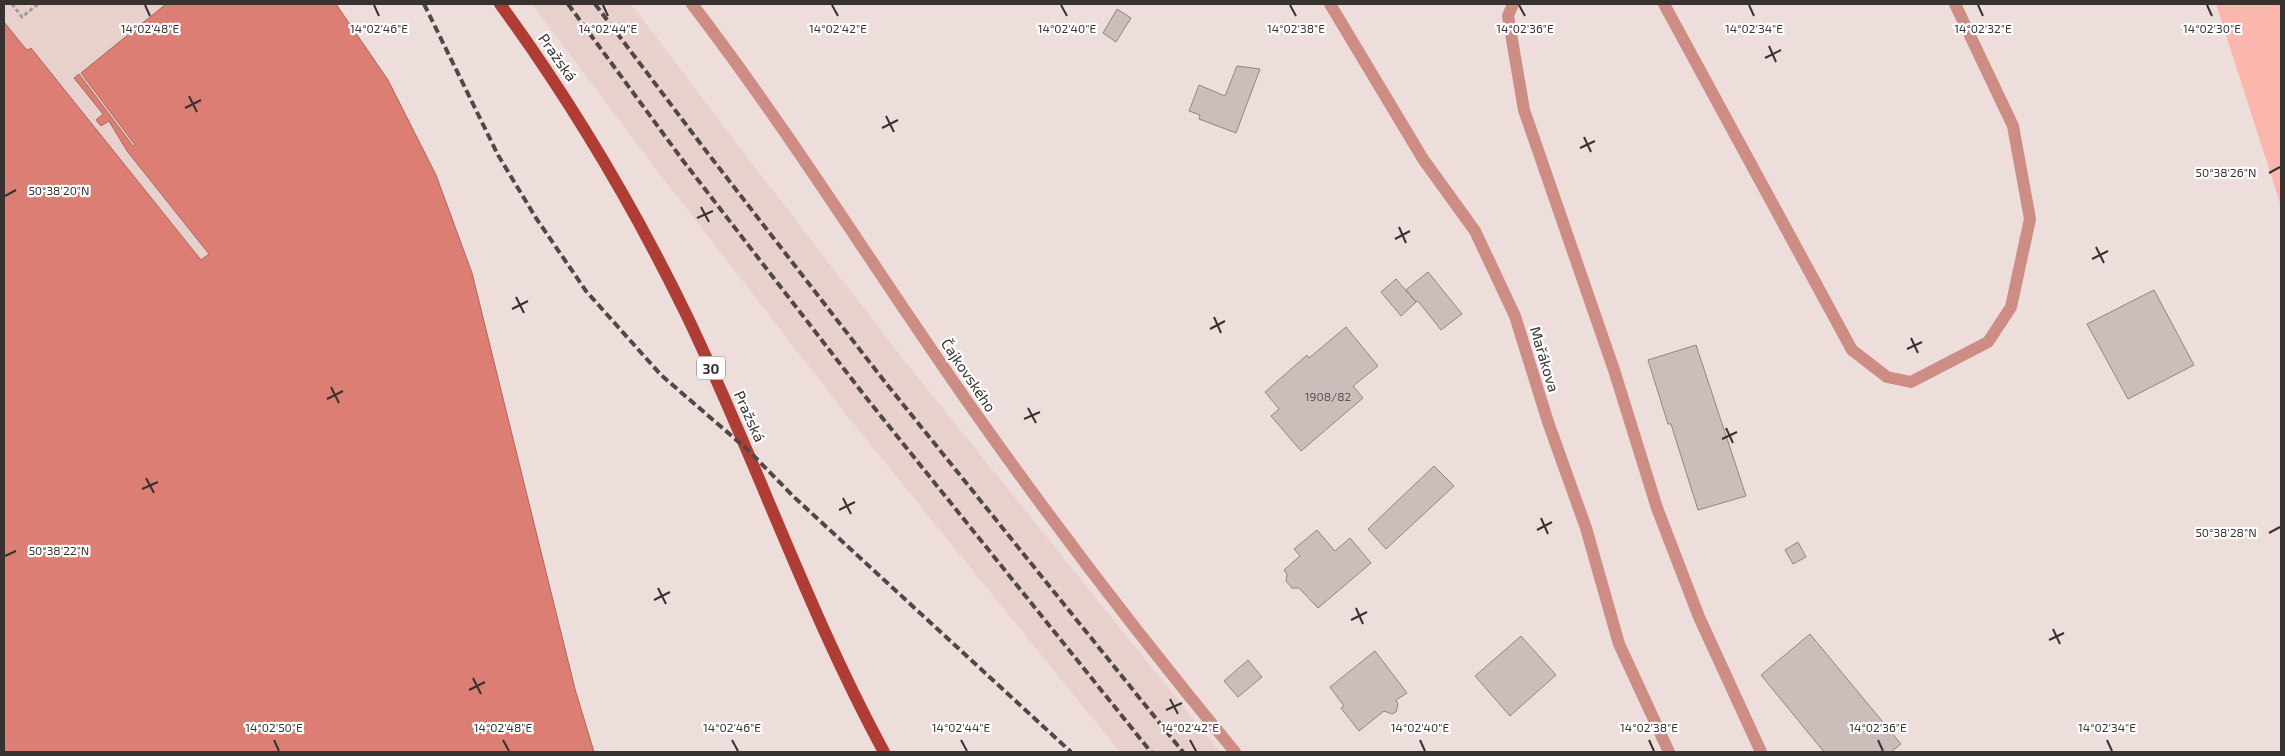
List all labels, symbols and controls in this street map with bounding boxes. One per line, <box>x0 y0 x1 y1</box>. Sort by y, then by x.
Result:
text: 14°02'48"E <box>121 21 179 35</box>
text: 14°02'46"E <box>350 21 408 35</box>
text: 14°02'44"E <box>579 21 637 35</box>
text: 14°02'42"E <box>809 21 867 35</box>
text: 14°02'40"E <box>1038 21 1096 35</box>
text: 14°02'38"E <box>1267 21 1325 35</box>
text: 14°02'36"E <box>1496 21 1554 35</box>
text: 14°02'34"E <box>1725 21 1783 35</box>
text: 14°02'32"E <box>1954 21 2012 35</box>
text: 14°02'30"E <box>2183 21 2241 35</box>
street label: Pražská <box>535 30 581 84</box>
text: 50°38'26"N <box>2196 165 2256 179</box>
text: 50°38'20"N <box>28 183 90 197</box>
street label: Mařákova <box>1527 324 1563 394</box>
street label: Čajkovského <box>937 335 1000 416</box>
road number: 30 <box>697 356 725 379</box>
street label: Pražská <box>731 388 769 444</box>
house number: 1908/82 <box>1305 389 1351 403</box>
text: 50°38'28"N <box>2195 525 2257 539</box>
text: 50°38'22"N <box>29 543 89 557</box>
text: 14°02'50"E <box>245 720 303 734</box>
text: 14°02'48"E <box>474 720 532 734</box>
text: 14°02'46"E <box>703 720 761 734</box>
text: 14°02'44"E <box>932 720 990 734</box>
text: 14°02'42"E <box>1161 720 1219 734</box>
text: 14°02'40"E <box>1391 720 1449 734</box>
text: 14°02'38"E <box>1620 720 1678 734</box>
text: 14°02'36"E <box>1849 720 1907 734</box>
text: 14°02'34"E <box>2078 720 2136 734</box>

